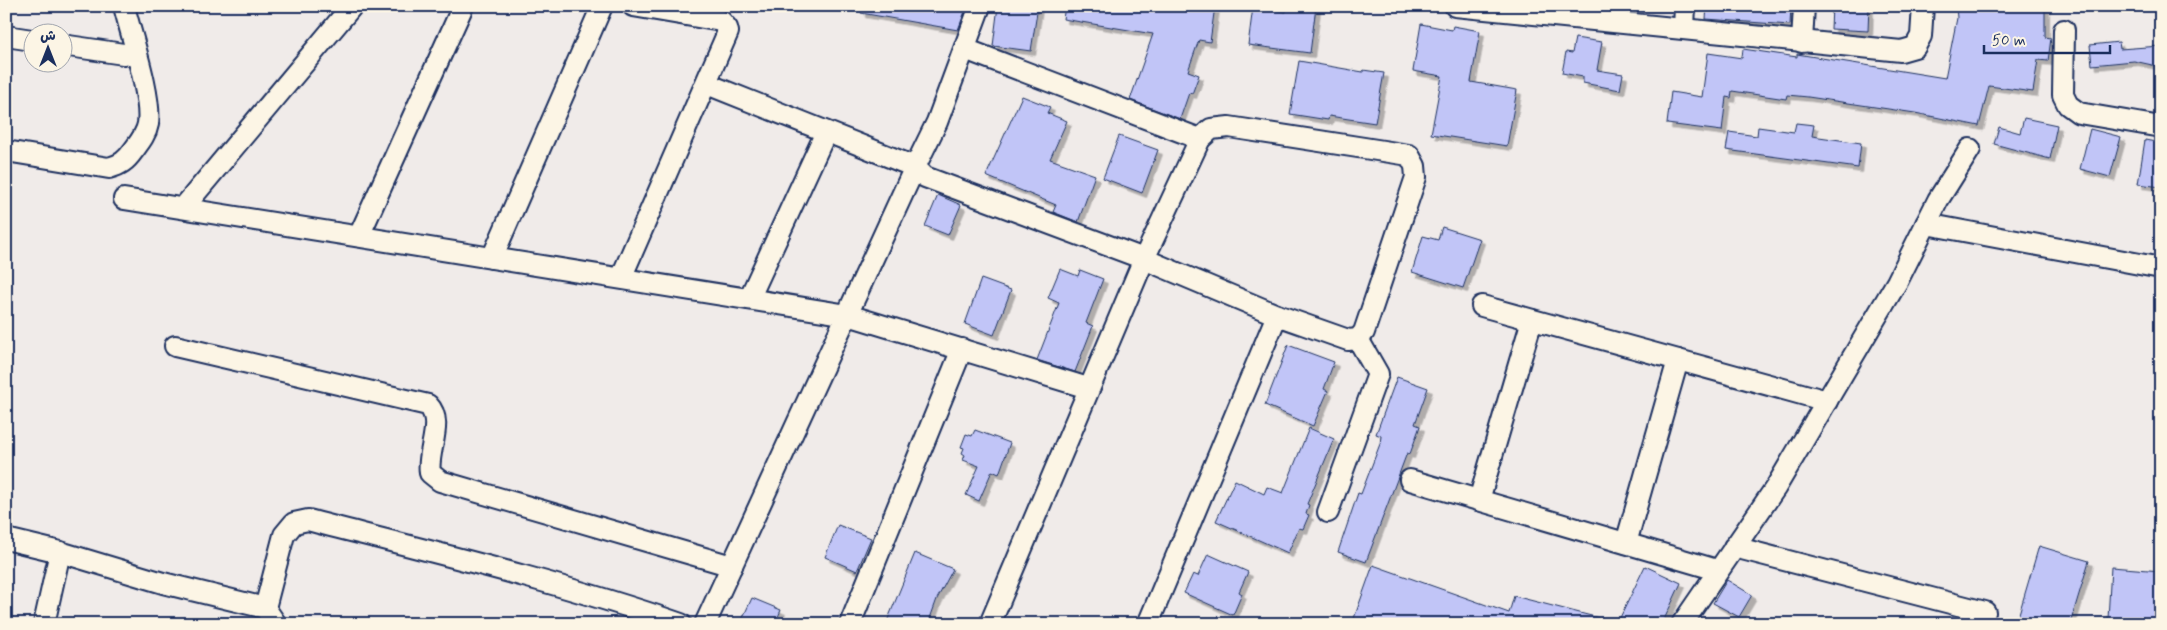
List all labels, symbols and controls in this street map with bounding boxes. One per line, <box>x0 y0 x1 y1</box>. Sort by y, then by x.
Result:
north arrow <box>22 22 72 72</box>
scale bar <box>1984 22 2111 54</box>
text: ش <box>40 27 56 45</box>
text: 50 m <box>1992 31 2026 51</box>

